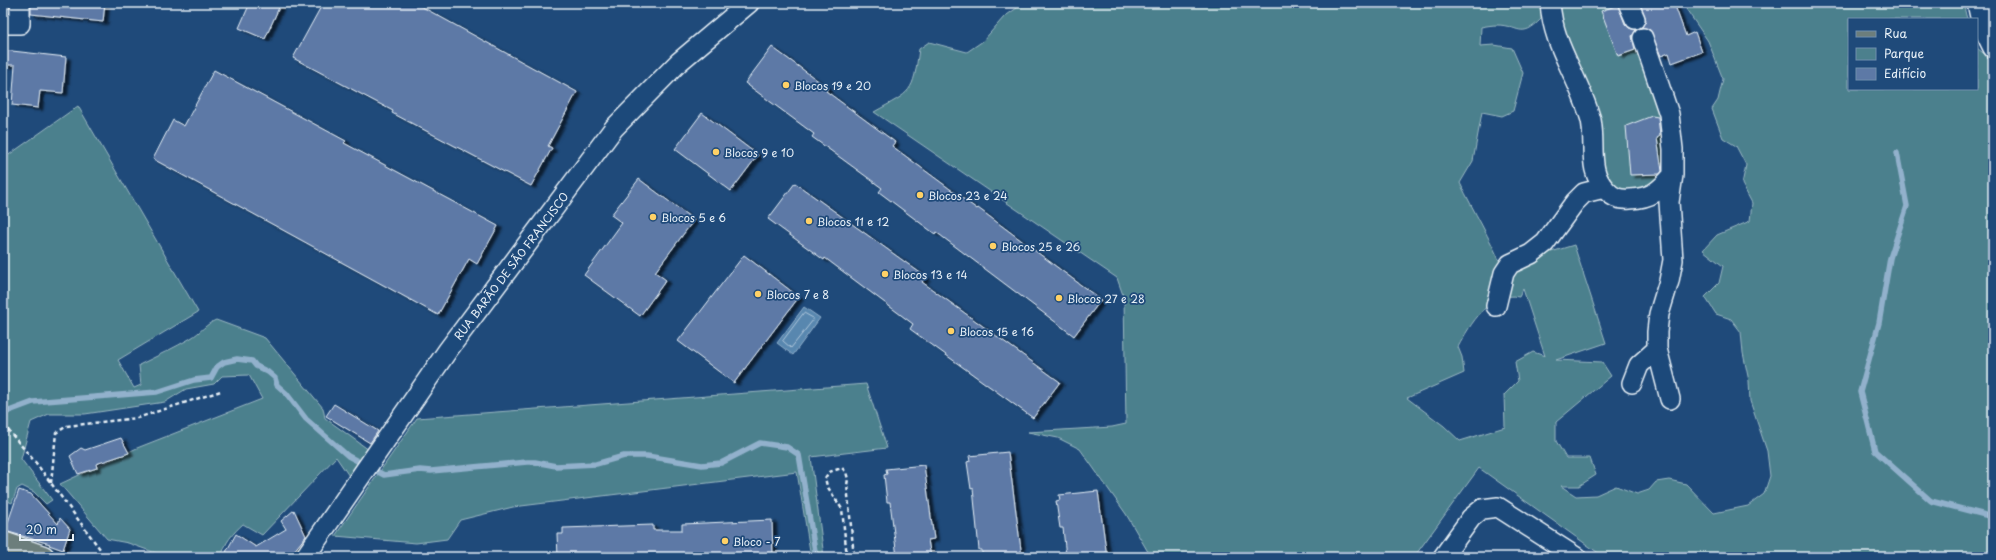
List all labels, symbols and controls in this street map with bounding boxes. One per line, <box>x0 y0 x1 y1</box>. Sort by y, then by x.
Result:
legend <box>1848 18 1978 90</box>
text: Rua <box>1884 24 1908 42</box>
text: Parque <box>1884 44 1924 62</box>
text: Edifício <box>1884 64 1926 82</box>
place label: Blocos 19 e 20 <box>794 77 871 94</box>
marker: Blocos 19 e 20 <box>781 80 791 90</box>
place label: Blocos 9 e 10 <box>724 144 794 161</box>
marker: Blocos 9 e 10 <box>711 147 721 157</box>
place label: Blocos 23 e 24 <box>928 187 1008 204</box>
street label: RUA BARÃO DE SÃO FRANCISCO <box>450 188 572 344</box>
marker: Blocos 23 e 24 <box>915 190 925 200</box>
place label: Blocos 5 e 6 <box>661 209 726 226</box>
marker: Blocos 5 e 6 <box>648 212 658 222</box>
place label: Blocos 11 e 12 <box>817 213 890 230</box>
marker: Blocos 11 e 12 <box>804 216 814 226</box>
place label: Blocos 25 e 26 <box>1001 238 1080 255</box>
marker: Blocos 25 e 26 <box>988 241 998 251</box>
place label: Blocos 13 e 14 <box>893 266 968 283</box>
marker: Blocos 13 e 14 <box>880 269 890 279</box>
place label: Blocos 7 e 8 <box>766 286 829 303</box>
marker: Blocos 7 e 8 <box>753 289 763 299</box>
place label: Blocos 27 e 28 <box>1067 290 1145 307</box>
marker: Blocos 27 e 28 <box>1054 293 1064 303</box>
place label: Blocos 15 e 16 <box>959 323 1034 340</box>
marker: Blocos 15 e 16 <box>946 326 956 336</box>
scale bar <box>20 516 73 542</box>
text: 20 m <box>26 520 57 538</box>
place label: Bloco - 7 <box>733 533 781 550</box>
marker: Bloco - 7 <box>720 536 730 546</box>

